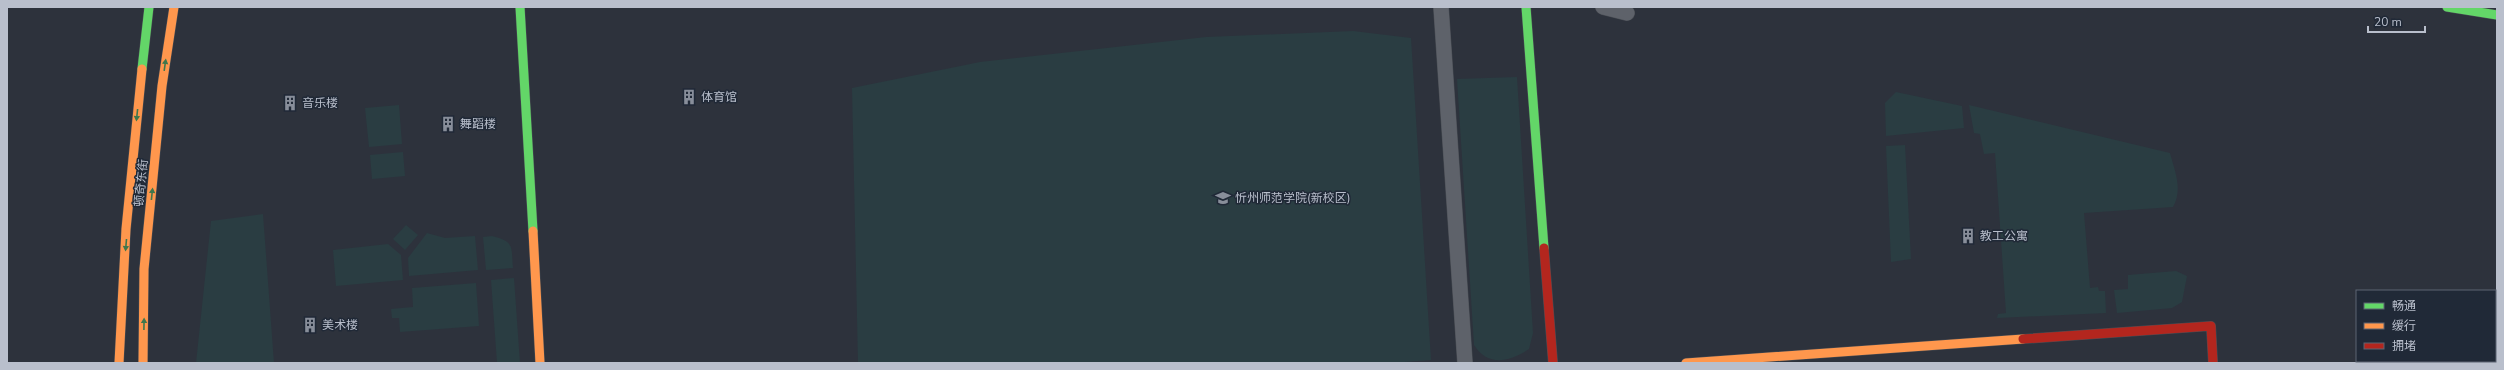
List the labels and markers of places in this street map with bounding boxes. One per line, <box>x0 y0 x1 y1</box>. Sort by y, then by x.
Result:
building icon: 体育馆 <box>680 88 698 106</box>
place label: 体育馆 <box>701 89 737 105</box>
building icon: 音乐楼 <box>281 94 299 112</box>
place label: 音乐楼 <box>302 95 338 111</box>
building icon: 舞蹈楼 <box>439 115 457 133</box>
place label: 舞蹈楼 <box>460 116 496 132</box>
school or university icon: 忻州师范学院(新校区) <box>1214 189 1232 207</box>
place label: 忻州师范学院(新校区) <box>1235 190 1351 206</box>
building icon: 教工公寓 <box>1959 227 1977 245</box>
place label: 教工公寓 <box>1980 228 2028 244</box>
building icon: 美术楼 <box>301 316 319 334</box>
place label: 美术楼 <box>322 317 358 333</box>

